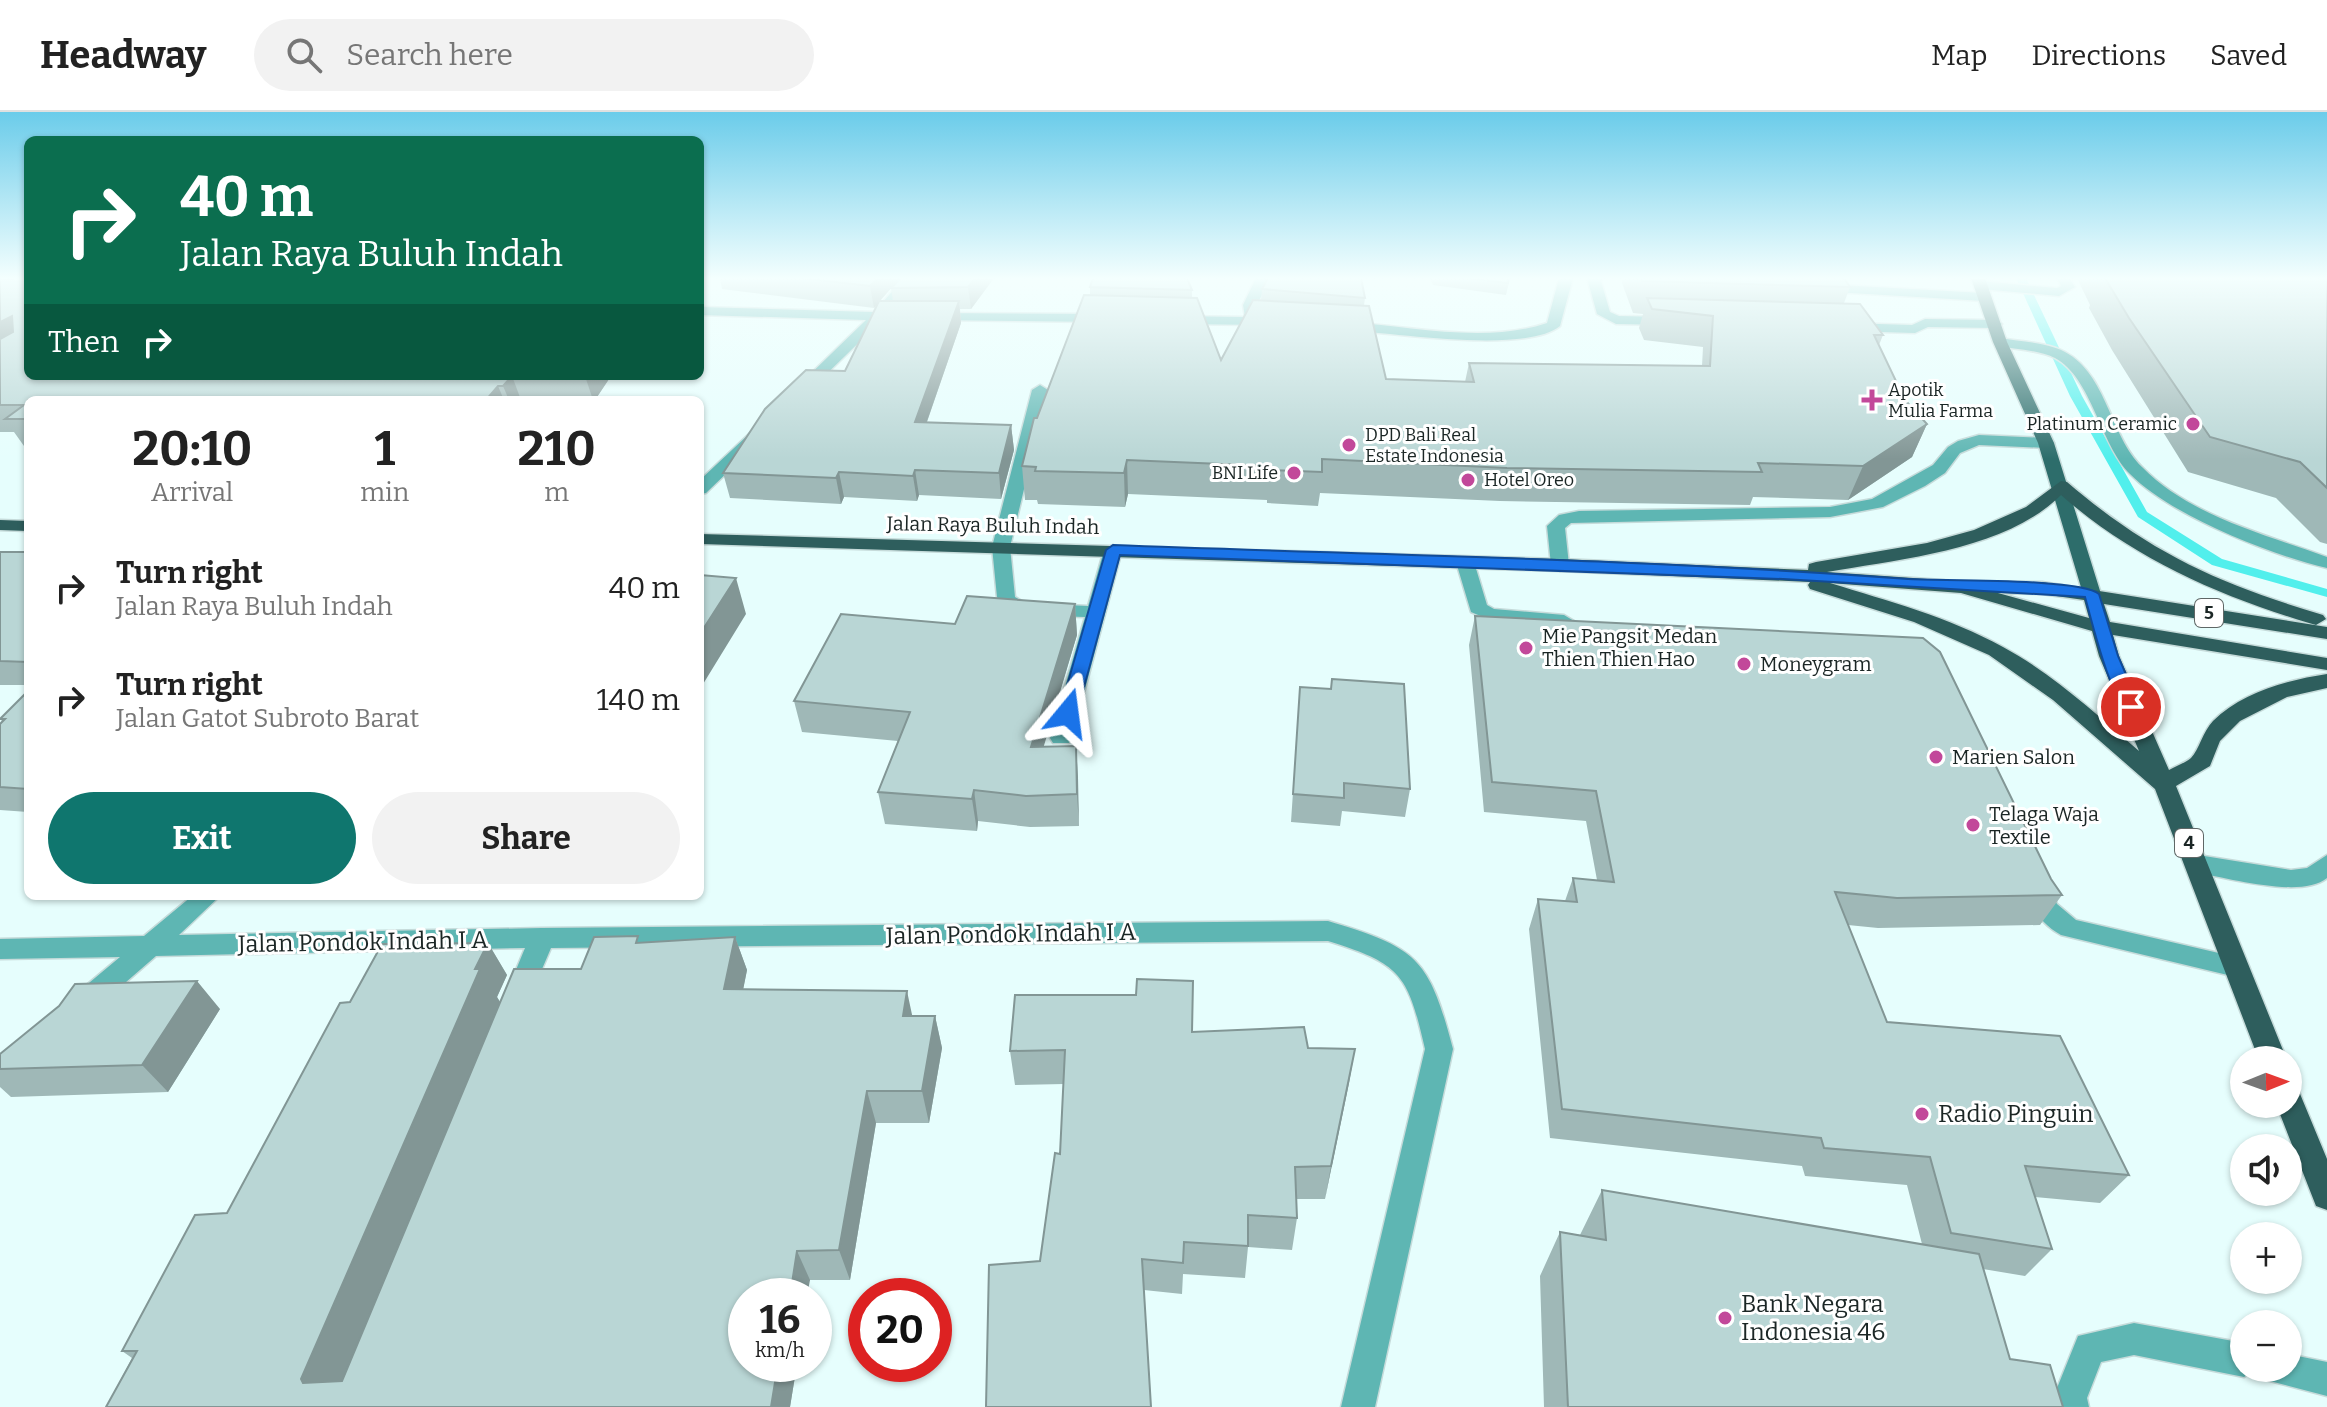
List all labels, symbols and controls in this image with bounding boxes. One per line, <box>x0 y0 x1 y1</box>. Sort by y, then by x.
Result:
search box <box>254 19 814 91</box>
text: Headway <box>40 32 206 78</box>
icon: search <box>282 33 326 77</box>
text: Search here <box>346 37 513 73</box>
text: Map <box>1931 39 1987 72</box>
text: Directions <box>2031 39 2166 72</box>
text: Saved <box>2210 39 2287 72</box>
text: 40 m <box>180 164 313 231</box>
icon: right <box>48 168 152 272</box>
text: Jalan Raya Buluh Indah <box>180 232 563 276</box>
icon: right <box>135 320 179 364</box>
text: Then <box>48 324 119 360</box>
place label: Apotik Mulia Farma <box>1888 379 1993 422</box>
marker: Apotik Mulia Farma <box>1863 391 1881 409</box>
place label: Platinum Ceramic <box>2027 413 2177 435</box>
marker: Platinum Ceramic <box>2184 415 2202 433</box>
text: 20:10 <box>132 420 252 478</box>
text: 1 <box>374 420 395 478</box>
text: 210 <box>518 420 596 478</box>
place label: DPD Bali Real Estate Indonesia <box>1365 424 1504 467</box>
marker: DPD Bali Real Estate Indonesia <box>1340 436 1358 454</box>
place label: BNI Life <box>1212 462 1278 484</box>
marker: BNI Life <box>1285 464 1303 482</box>
place label: Hotel Oreo <box>1484 469 1574 491</box>
marker: Hotel Oreo <box>1459 471 1477 489</box>
text: Arrival <box>151 477 233 508</box>
text: min <box>360 477 409 508</box>
text: m <box>544 477 569 508</box>
street label: Jalan Raya Buluh Indah <box>885 511 1100 539</box>
text: Turn right <box>116 555 263 591</box>
icon: right <box>48 566 92 610</box>
text: 40 m <box>609 570 680 606</box>
text: Jalan Raya Buluh Indah <box>116 591 393 622</box>
road number: 5 <box>2195 599 2223 627</box>
place label: Mie Pangsit Medan Thien Thien Hao <box>1542 624 1717 671</box>
marker: Mie Pangsit Medan Thien Thien Hao <box>1517 639 1535 657</box>
place label: Moneygram <box>1760 652 1871 676</box>
marker: Moneygram <box>1735 655 1753 673</box>
text: Turn right <box>116 667 263 703</box>
position arrow <box>1026 671 1110 755</box>
pin <box>2097 673 2165 741</box>
icon: right <box>48 678 92 722</box>
text: 140 m <box>596 682 680 718</box>
icon: arrive <box>2109 685 2153 729</box>
text: Jalan Gatot Subroto Barat <box>116 703 419 734</box>
place label: Marien Salon <box>1952 745 2075 769</box>
marker: Marien Salon <box>1927 748 1945 766</box>
button: Exit <box>48 792 356 884</box>
button: Share <box>372 792 680 884</box>
place label: Telaga Waja Textile <box>1989 802 2099 849</box>
marker: Telaga Waja Textile <box>1964 816 1982 834</box>
road number: 4 <box>2175 829 2203 857</box>
street label: Jalan Pondok Indah I A <box>885 918 1136 950</box>
street label: Jalan Pondok Indah I A <box>237 926 488 958</box>
north arrow <box>2230 1046 2302 1118</box>
map controls <box>2230 1046 2302 1382</box>
place label: Radio Pinguin <box>1938 1100 2094 1128</box>
marker: Radio Pinguin <box>1913 1105 1931 1123</box>
button: sound <box>2230 1134 2302 1206</box>
button: + <box>2230 1222 2302 1294</box>
speed limit sign: 20 <box>848 1278 952 1382</box>
place label: Bank Negara Indonesia 46 <box>1741 1290 1885 1346</box>
text: 16 <box>760 1296 800 1344</box>
marker: Bank Negara Indonesia 46 <box>1716 1309 1734 1327</box>
button: − <box>2230 1310 2302 1382</box>
text: km/h <box>755 1338 805 1362</box>

